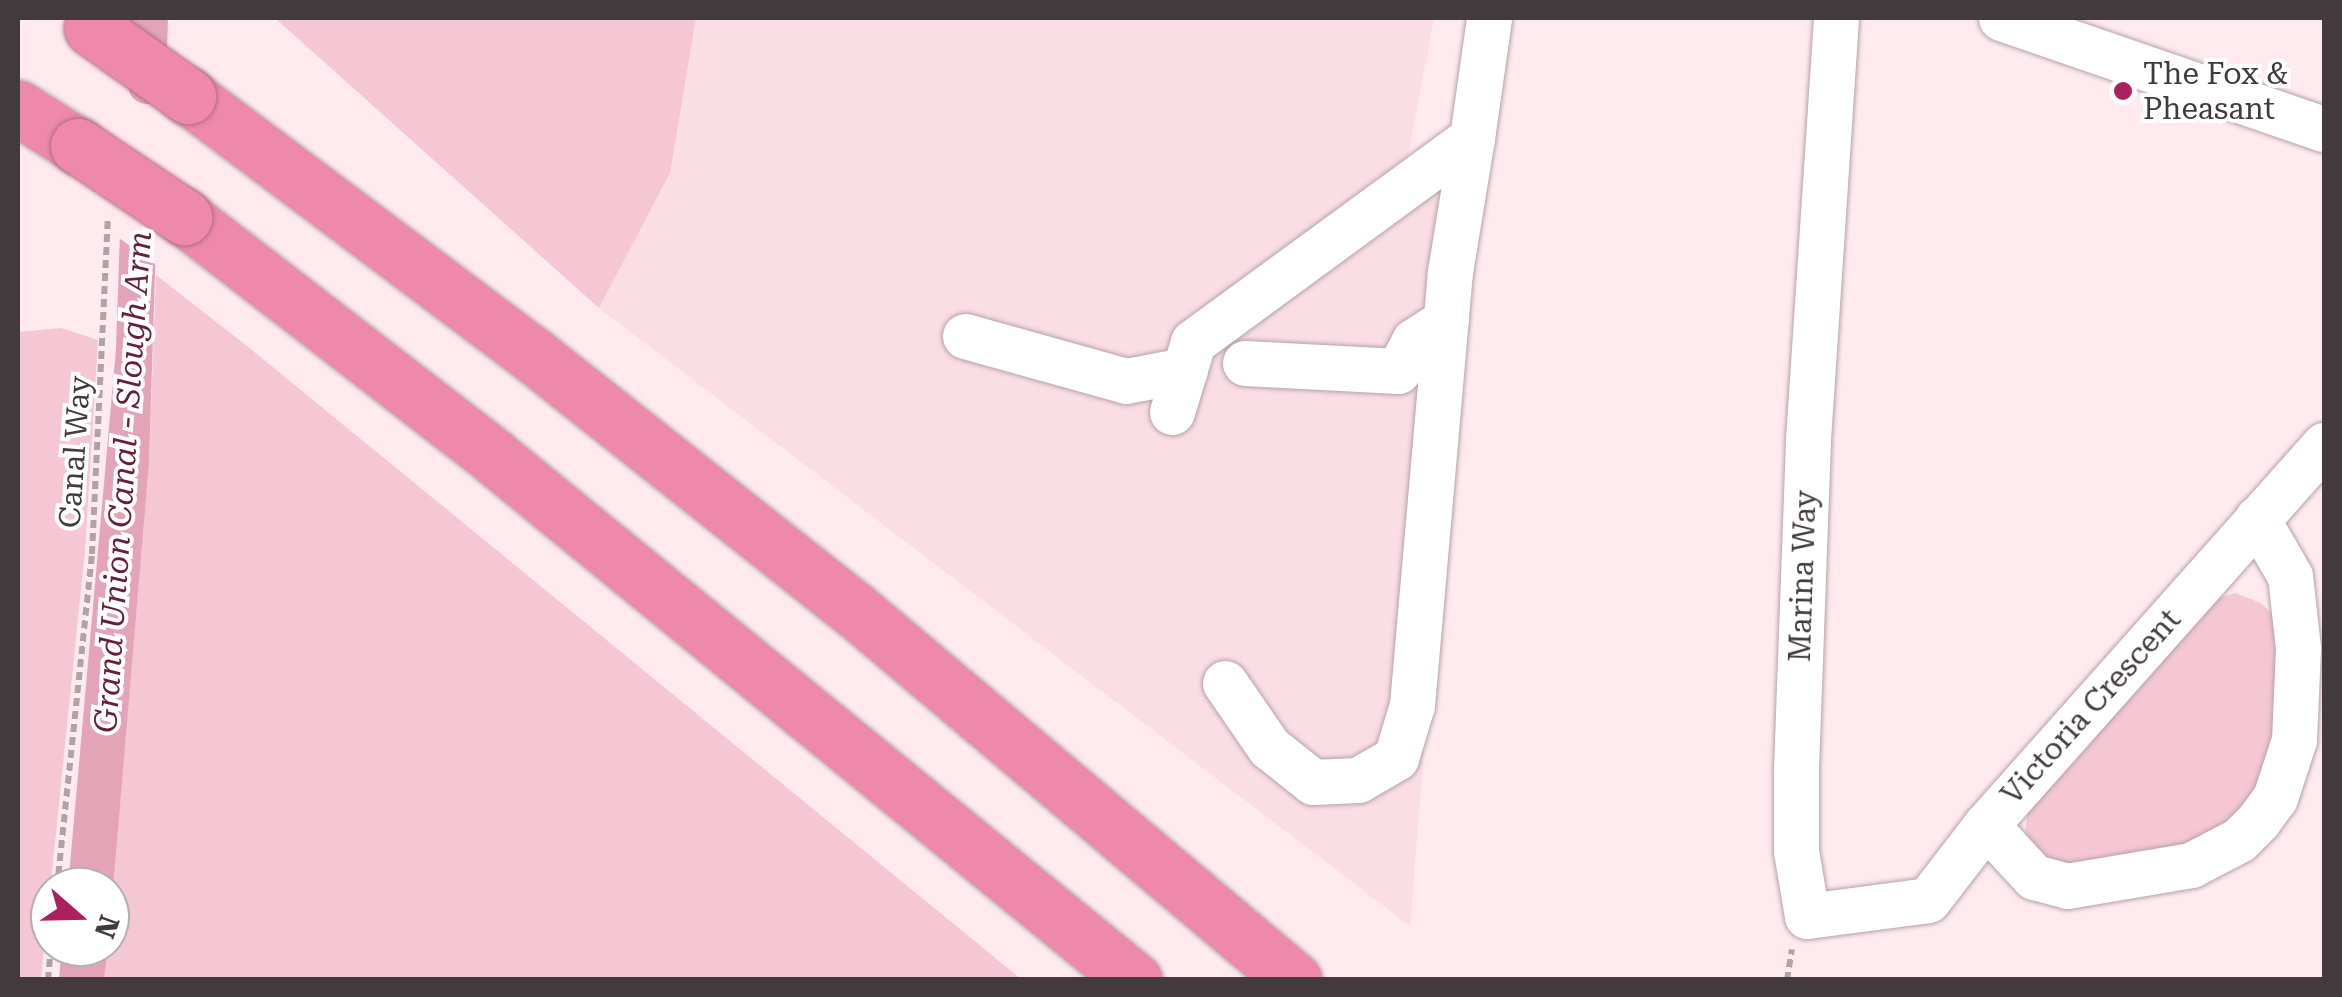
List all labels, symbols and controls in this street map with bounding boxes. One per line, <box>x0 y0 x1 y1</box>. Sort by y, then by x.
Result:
place label: The Fox & Pheasant <box>2143 56 2288 126</box>
marker: The Fox & Pheasant <box>2112 80 2134 102</box>
water label: Grand Union Canal - Slough Arm <box>86 230 160 734</box>
street label: Canal Way <box>52 375 98 529</box>
street label: Marina Way <box>1782 489 1824 663</box>
street label: Victoria Crescent <box>1994 602 2188 812</box>
north arrow <box>30 867 130 967</box>
text: N <box>88 911 126 943</box>

